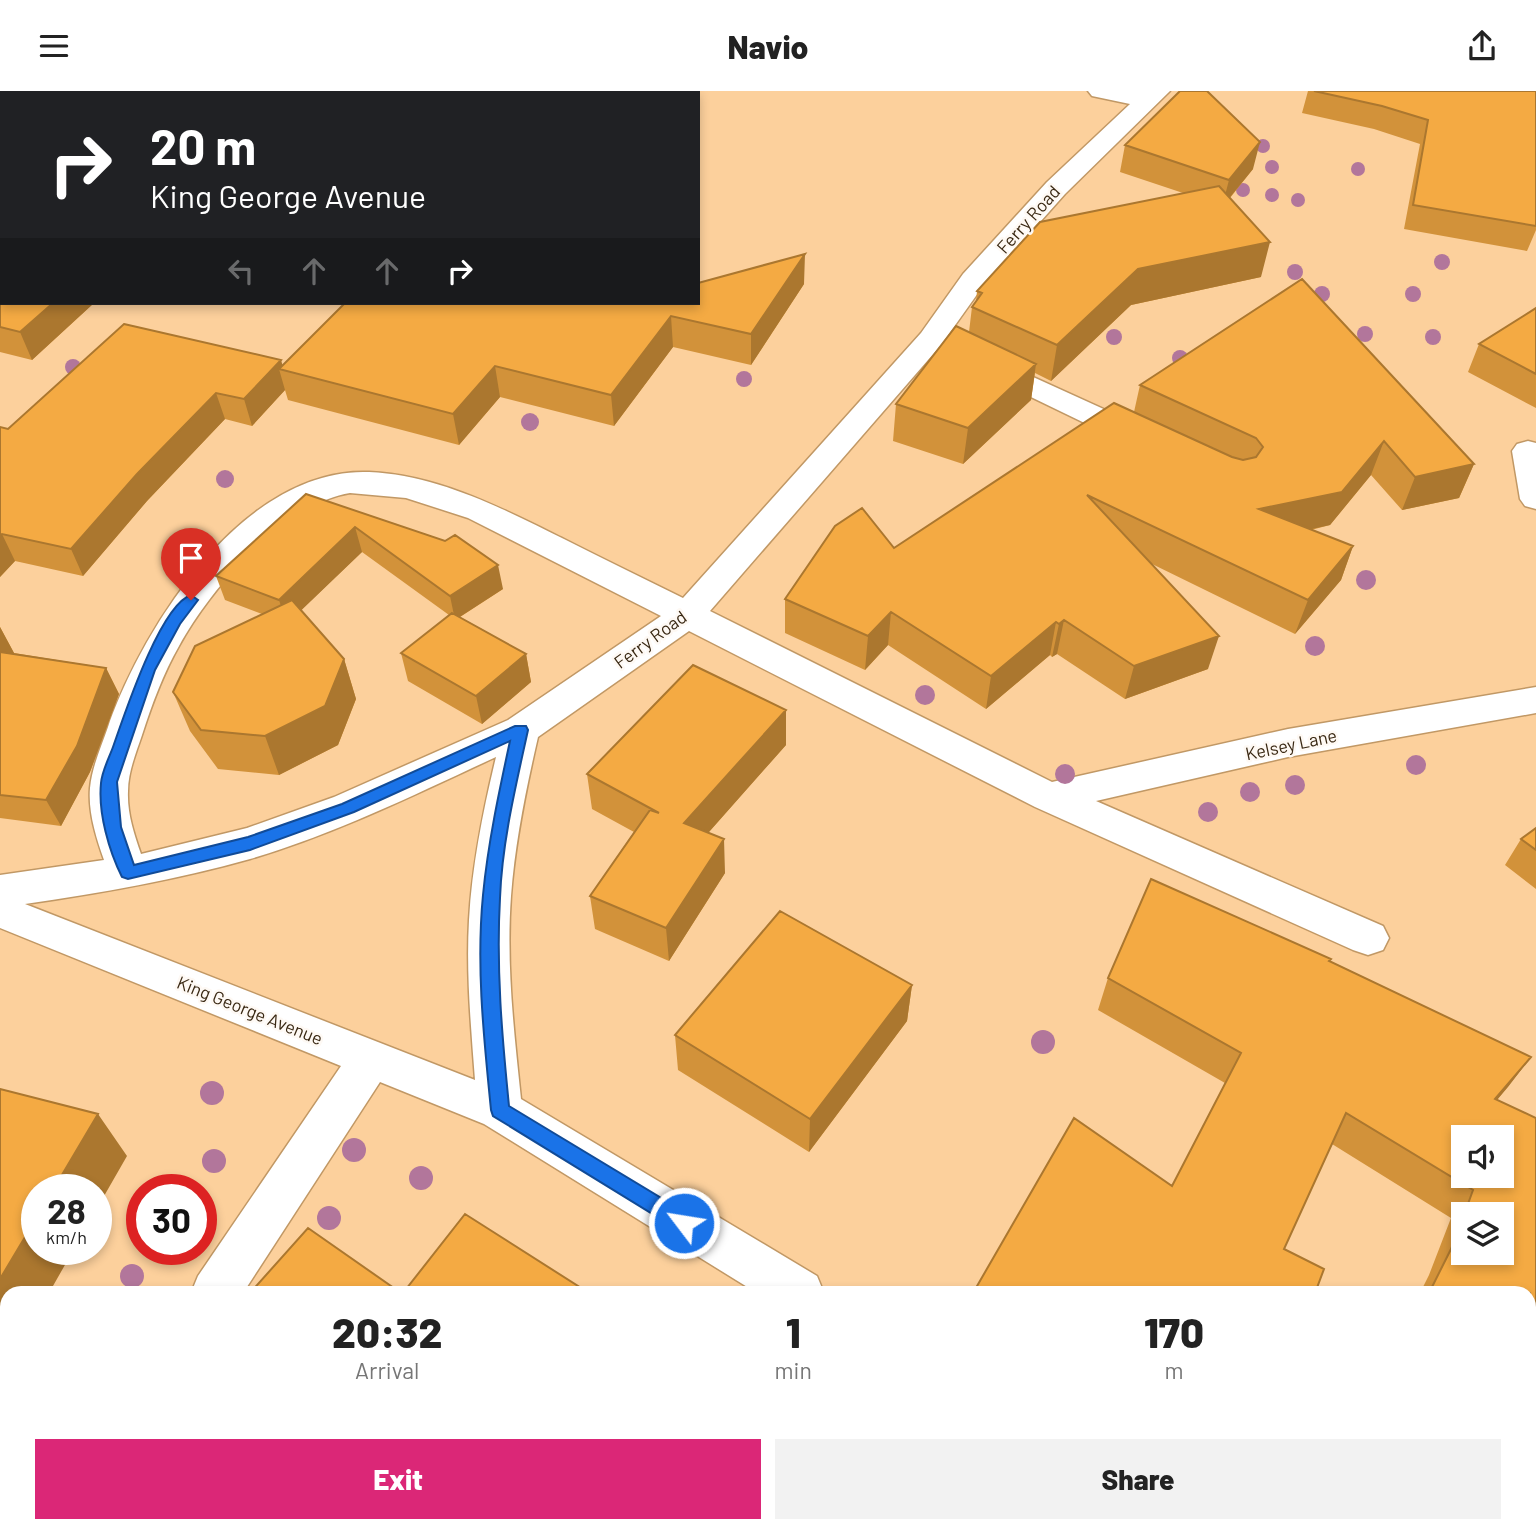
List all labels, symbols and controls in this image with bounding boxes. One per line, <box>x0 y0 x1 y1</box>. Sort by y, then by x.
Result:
icon: menu <box>35 27 73 65</box>
text: Navio <box>728 27 808 65</box>
icon: share <box>1463 27 1501 65</box>
text: 20 m <box>150 116 256 175</box>
icon: right <box>35 119 126 210</box>
text: King George Avenue <box>150 176 426 214</box>
street label: Ferry Road <box>992 180 1064 258</box>
icon: left <box>222 252 260 290</box>
icon: ahead <box>295 252 333 290</box>
icon: ahead <box>368 252 406 290</box>
icon: right <box>441 252 479 290</box>
pin <box>161 528 221 600</box>
icon: arrive <box>172 539 210 577</box>
street label: Ferry Road <box>609 605 691 673</box>
street label: Kelsey Lane <box>1243 724 1339 764</box>
street label: King George Avenue <box>174 971 326 1049</box>
map controls <box>1451 1125 1514 1265</box>
button: sound <box>1451 1125 1514 1188</box>
speed limit sign: 30 <box>126 1174 217 1265</box>
position arrow <box>647 1186 721 1260</box>
text: 28 <box>47 1189 86 1231</box>
button: layers <box>1451 1202 1514 1265</box>
text: km/h <box>46 1226 87 1248</box>
text: 20:32 <box>332 1306 442 1356</box>
text: 1 <box>786 1306 801 1356</box>
text: 170 <box>1144 1306 1204 1356</box>
text: Arrival <box>355 1356 419 1384</box>
text: min <box>775 1356 812 1384</box>
text: m <box>1164 1356 1183 1384</box>
button: Exit <box>35 1439 761 1519</box>
button: Share <box>775 1439 1501 1519</box>

